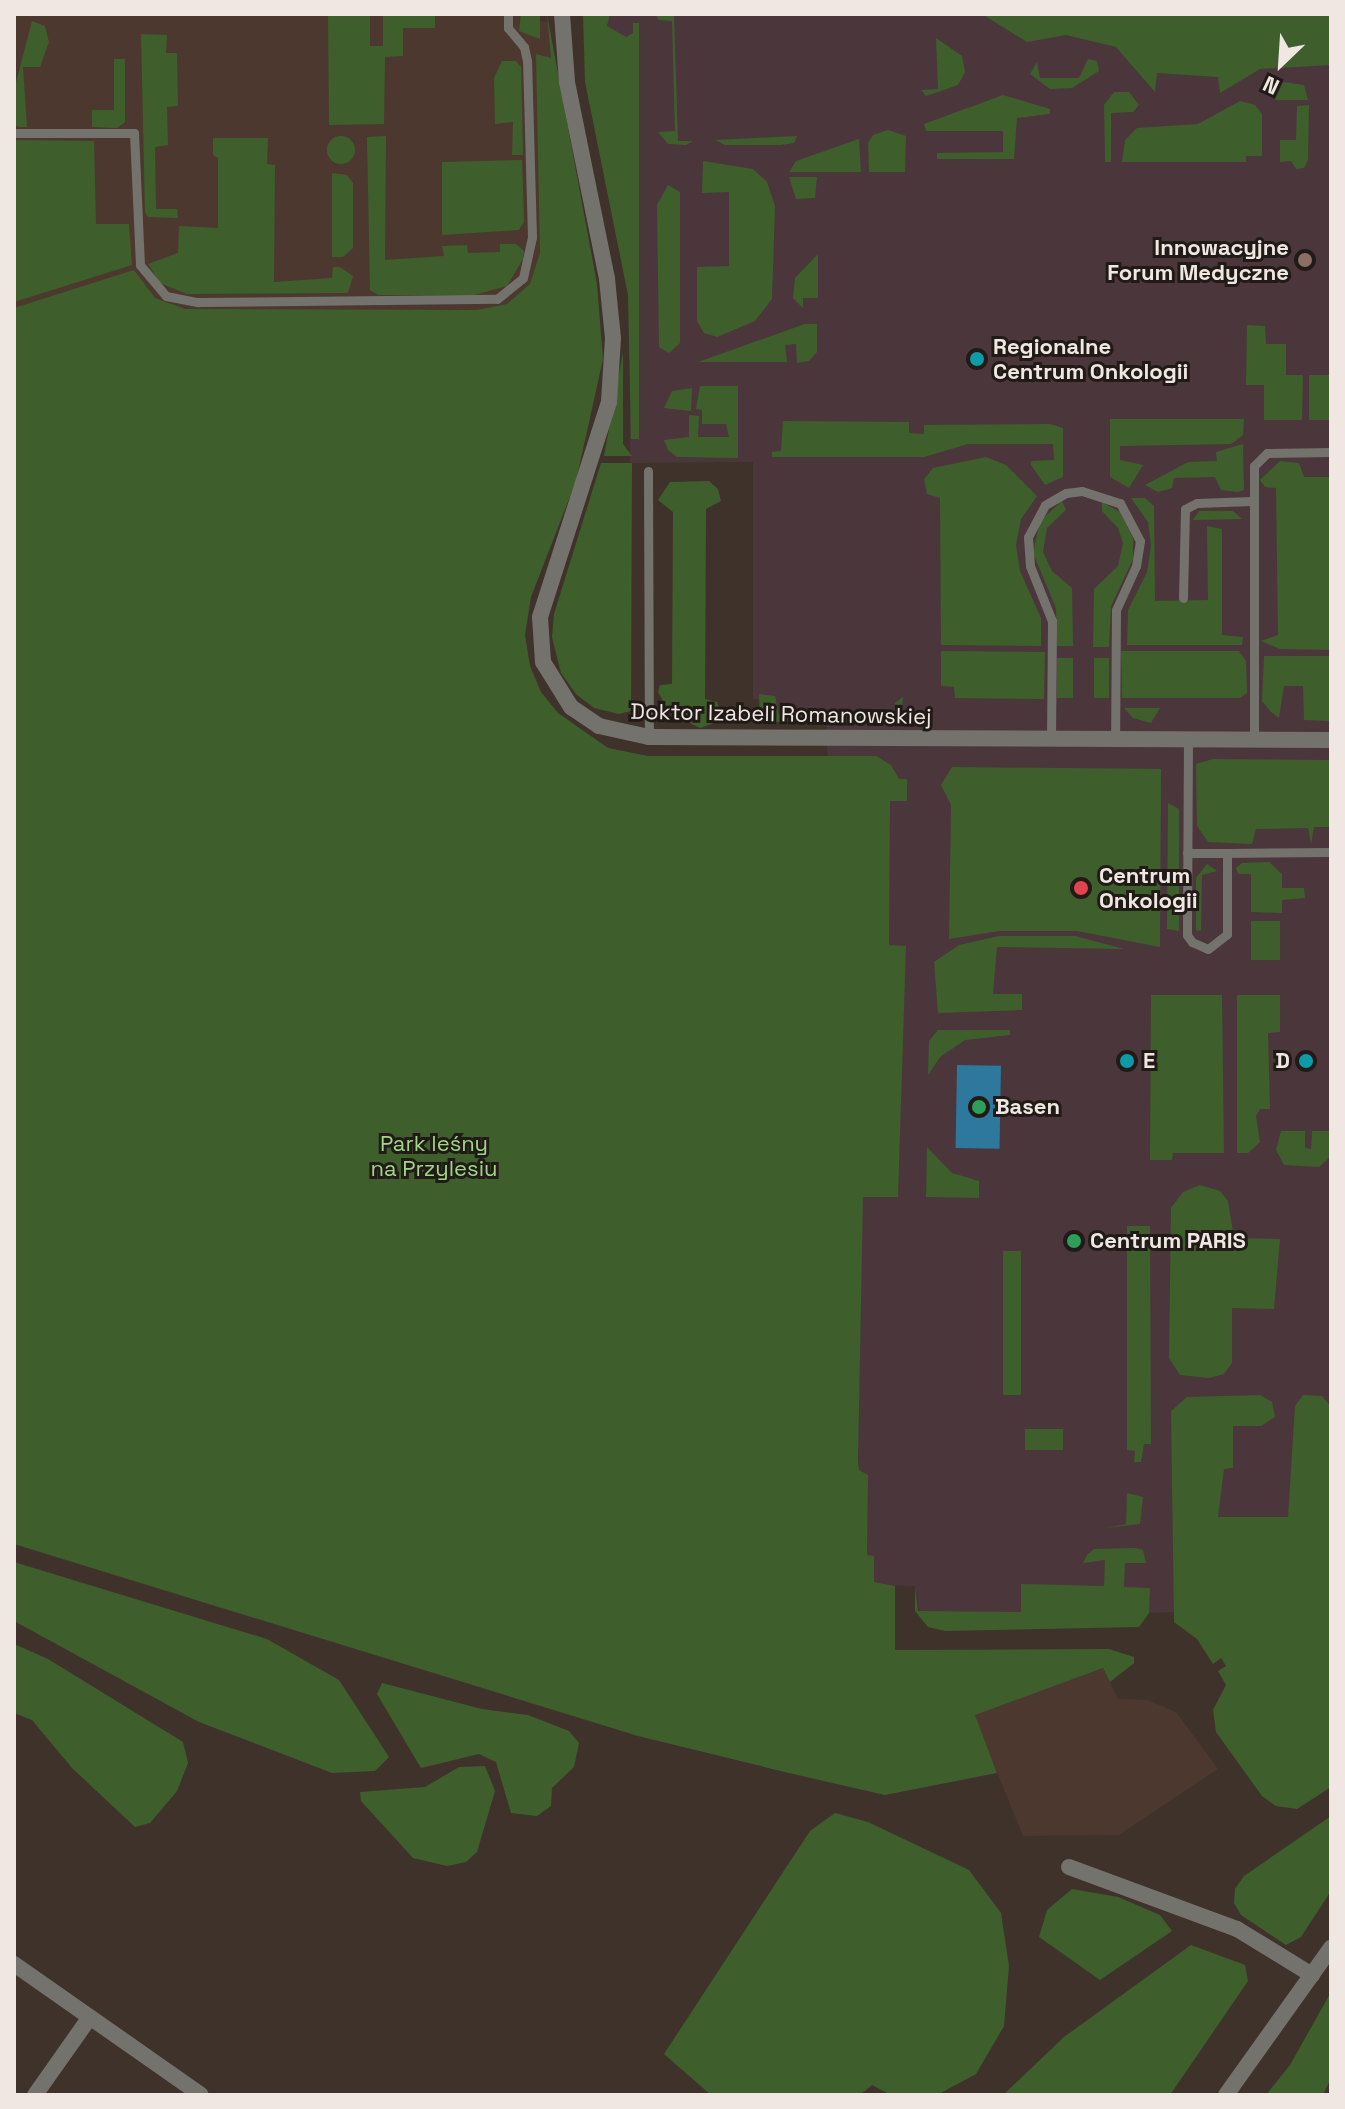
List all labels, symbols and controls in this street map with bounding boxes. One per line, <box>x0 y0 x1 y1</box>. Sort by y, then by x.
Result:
north arrow <box>1241 24 1321 104</box>
text: N <box>1258 70 1283 102</box>
place label: Innowacyjne Forum Medyczne <box>1107 234 1289 286</box>
marker: Innowacyjne Forum Medyczne <box>1296 251 1314 269</box>
place label: Regionalne Centrum Onkologii <box>993 333 1188 384</box>
marker: Regionalne Centrum Onkologii <box>968 350 986 368</box>
street label: Doktor Izabeli Romanowskiej <box>630 698 932 730</box>
place label: Centrum Onkologii <box>1099 862 1198 914</box>
marker: Centrum Onkologii <box>1070 877 1092 899</box>
place label: E <box>1143 1048 1155 1074</box>
place label: D <box>1275 1048 1290 1074</box>
marker: E <box>1118 1052 1136 1070</box>
marker: D <box>1297 1052 1315 1070</box>
place label: Basen <box>995 1094 1060 1120</box>
marker: Basen <box>970 1098 988 1116</box>
park label: Park leśny na Przylesiu <box>370 1130 498 1182</box>
place label: Centrum PARIS <box>1090 1228 1246 1254</box>
marker: Centrum PARIS <box>1065 1232 1083 1250</box>

